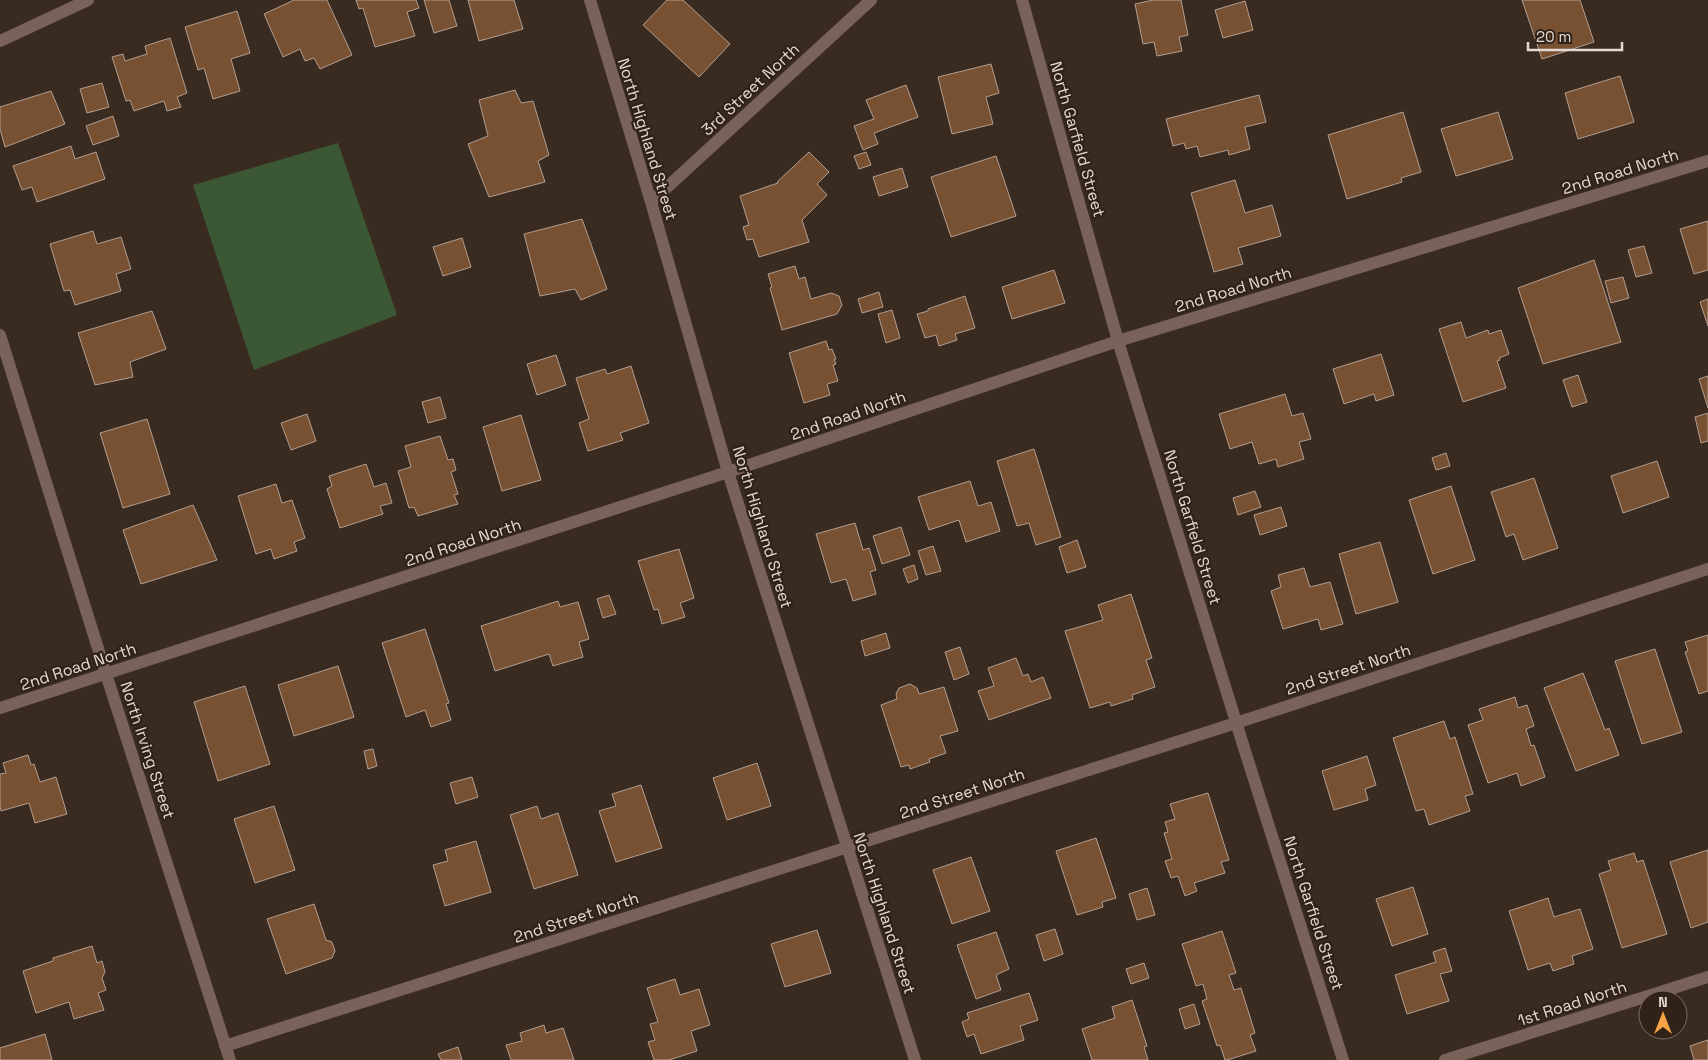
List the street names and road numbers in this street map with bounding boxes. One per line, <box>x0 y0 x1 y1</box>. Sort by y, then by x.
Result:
street label: 3rd Street North <box>697 39 804 140</box>
street label: North Highland Street <box>613 55 682 223</box>
street label: North Garfield Street <box>1045 59 1110 219</box>
street label: 2nd Road North <box>1559 144 1681 199</box>
street label: 2nd Road North <box>1172 262 1294 317</box>
street label: 2nd Road North <box>788 386 909 445</box>
street label: North Highland Street <box>728 443 797 611</box>
street label: North Garfield Street <box>1159 447 1226 607</box>
street label: 2nd Road North <box>402 514 524 571</box>
street label: 2nd Road North <box>17 638 139 695</box>
street label: 2nd Street North <box>1283 639 1414 700</box>
street label: North Irving Street <box>115 679 180 822</box>
street label: 2nd Street North <box>897 763 1028 824</box>
street label: North Highland Street <box>848 830 921 997</box>
street label: North Garfield Street <box>1279 833 1348 993</box>
street label: 2nd Street North <box>511 887 642 948</box>
street label: 1st Road North <box>1515 976 1629 1031</box>

